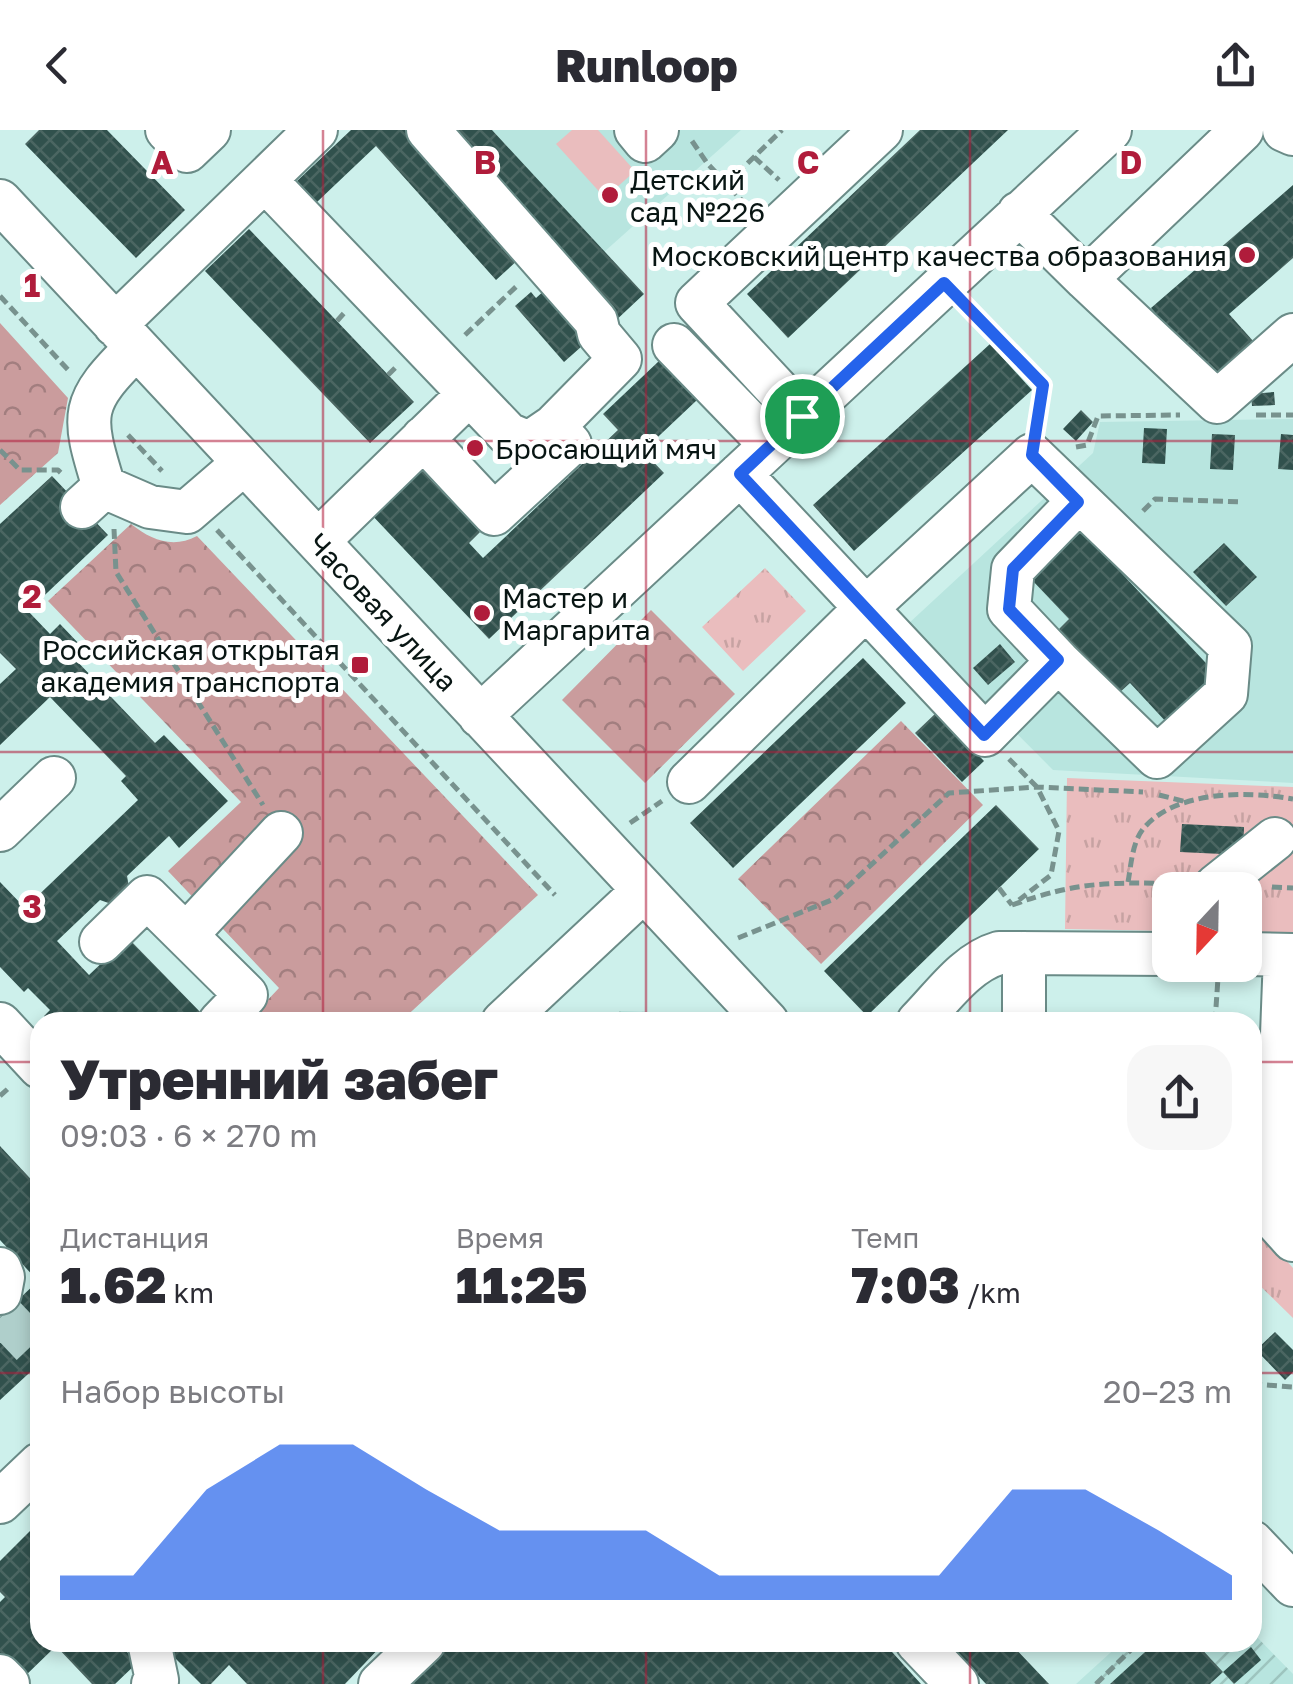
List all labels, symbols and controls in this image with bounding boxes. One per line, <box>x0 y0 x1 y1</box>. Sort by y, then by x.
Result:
icon: back <box>30 38 85 93</box>
text: Runloop <box>555 38 738 92</box>
icon: share <box>1208 38 1263 93</box>
text: A <box>151 143 174 181</box>
text: B <box>474 143 496 181</box>
text: C <box>797 143 819 181</box>
text: D <box>1120 143 1142 181</box>
place label: Детский сад №226 <box>630 163 765 228</box>
marker: Детский сад №226 <box>599 184 621 206</box>
place label: Московский центр качества образования <box>651 239 1227 272</box>
marker: Московский центр качества образования <box>1236 244 1258 266</box>
text: 1 <box>24 266 40 304</box>
pin <box>760 374 845 459</box>
icon: arrive <box>775 389 830 444</box>
place label: Бросающий мяч <box>495 432 717 465</box>
marker: Бросающий мяч <box>464 437 486 459</box>
street label: Часовая улица <box>302 526 464 698</box>
text: 2 <box>22 577 42 615</box>
place label: Мастер и Маргарита <box>502 581 651 646</box>
marker: Мастер и Маргарита <box>471 602 493 624</box>
place label: Российская открытая академия транспорта <box>41 633 340 698</box>
marker: Российская открытая академия транспорта <box>349 654 371 676</box>
north arrow <box>1152 872 1262 982</box>
map controls <box>1152 872 1262 982</box>
text: 3 <box>22 887 42 925</box>
text: Утренний забег <box>60 1045 498 1111</box>
button: share <box>1127 1045 1232 1150</box>
text: 09:03 · 6 × 270 m <box>60 1116 318 1154</box>
text: Дистанция <box>60 1221 209 1254</box>
text: Время <box>456 1221 544 1254</box>
text: Темп <box>851 1221 919 1254</box>
text: 1.62 <box>60 1254 166 1314</box>
text: 11:25 <box>456 1254 587 1314</box>
text: 7:03 <box>851 1254 960 1314</box>
text: km <box>166 1276 214 1309</box>
text: /km <box>960 1276 1021 1309</box>
text: Набор высоты <box>60 1372 285 1410</box>
text: 20–23 m <box>1103 1372 1232 1410</box>

